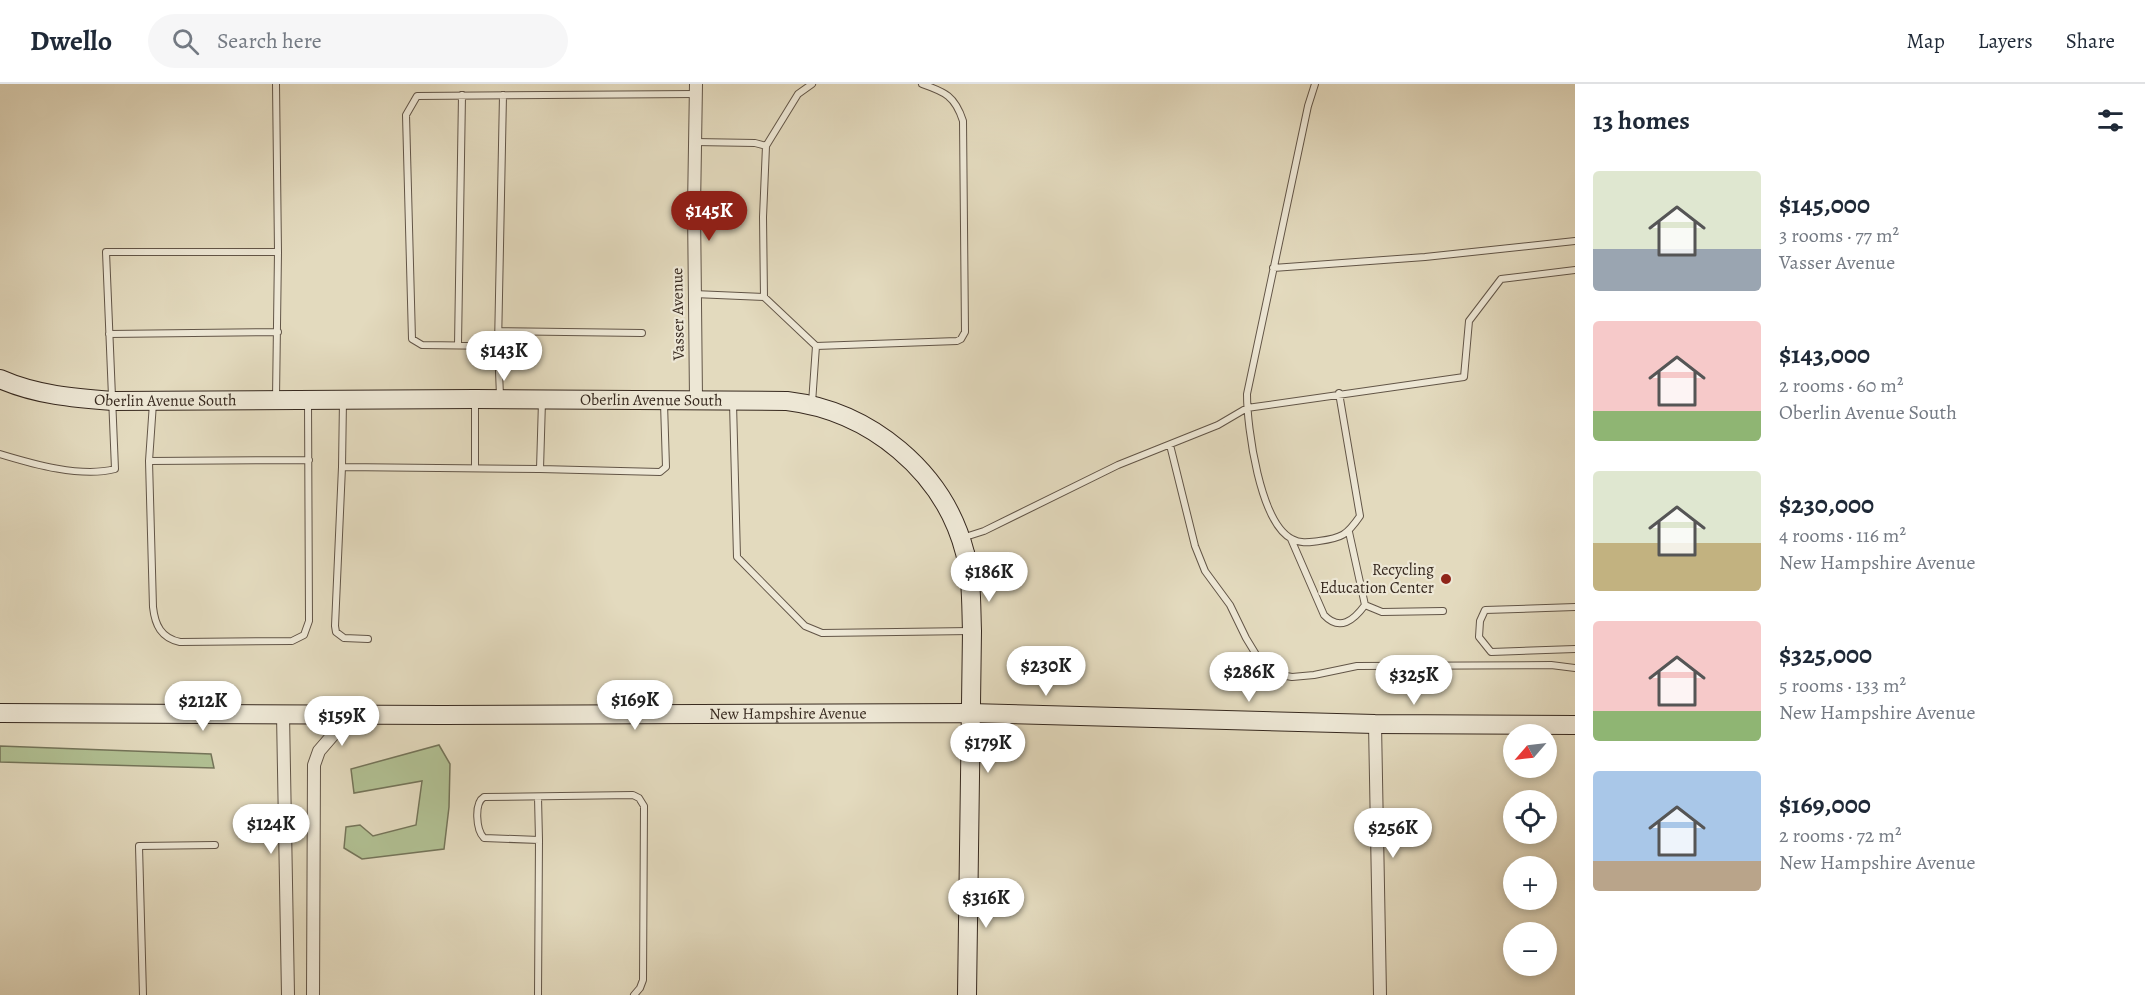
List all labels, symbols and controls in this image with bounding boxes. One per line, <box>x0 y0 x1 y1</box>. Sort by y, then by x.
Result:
search box <box>148 14 568 68</box>
text: Dwello <box>30 22 112 60</box>
icon: search <box>169 25 202 58</box>
text: Search here <box>217 26 322 56</box>
text: Map <box>1906 27 1945 55</box>
text: Layers <box>1978 27 2033 55</box>
text: Share <box>2066 27 2115 55</box>
text: 13 homes <box>1593 103 1690 138</box>
icon: filters <box>2094 104 2127 137</box>
text: $145,000 <box>1779 187 1870 222</box>
pin: $145K <box>667 191 751 242</box>
icon: home <box>1641 195 1713 267</box>
text: $145K <box>685 197 733 224</box>
text: 3 rooms · 77 m² <box>1779 222 1899 249</box>
text: Vasser Avenue <box>1779 249 1895 276</box>
street label: Vasser Avenue <box>666 267 690 362</box>
pin: $143K <box>462 331 546 382</box>
text: $143K <box>480 337 528 364</box>
text: $143,000 <box>1779 337 1870 372</box>
icon: home <box>1641 345 1713 417</box>
text: 2 rooms · 60 m² <box>1779 372 1903 399</box>
street label: Oberlin Avenue South <box>93 389 237 412</box>
street label: Oberlin Avenue South <box>580 389 723 412</box>
text: Oberlin Avenue South <box>1779 399 1957 426</box>
text: $230,000 <box>1779 487 1874 522</box>
icon: home <box>1641 495 1713 567</box>
text: 4 rooms · 116 m² <box>1779 522 1906 549</box>
text: New Hampshire Avenue <box>1779 549 1976 576</box>
pin: $186K <box>947 552 1031 603</box>
text: $186K <box>965 558 1013 585</box>
place label: Recycling Education Center <box>1320 559 1434 599</box>
marker: Recycling Education Center <box>1439 572 1453 586</box>
text: $325,000 <box>1779 637 1872 672</box>
icon: home <box>1641 645 1713 717</box>
pin: $230K <box>1004 646 1088 697</box>
text: $230K <box>1021 652 1071 679</box>
pin: $286K <box>1207 652 1291 703</box>
pin: $325K <box>1372 655 1456 706</box>
text: $286K <box>1223 658 1275 685</box>
text: $325K <box>1389 661 1439 688</box>
text: 5 rooms · 133 m² <box>1779 672 1906 699</box>
pin: $169K <box>593 680 677 731</box>
pin: $212K <box>161 681 245 732</box>
text: $169K <box>611 686 659 713</box>
text: $212K <box>179 687 227 714</box>
pin: $159K <box>300 696 384 747</box>
text: New Hampshire Avenue <box>1779 699 1976 726</box>
text: $159K <box>318 702 366 729</box>
street label: New Hampshire Avenue <box>709 702 867 725</box>
pin: $179K <box>946 723 1030 774</box>
north arrow <box>1503 724 1557 778</box>
map controls <box>1503 724 1557 976</box>
text: $179K <box>964 729 1012 756</box>
text: $169,000 <box>1779 787 1871 822</box>
button: locate <box>1503 790 1557 844</box>
icon: home <box>1641 795 1713 867</box>
pin: $124K <box>229 804 313 855</box>
pin: $256K <box>1351 808 1435 859</box>
text: $124K <box>247 810 295 837</box>
text: $256K <box>1368 814 1418 841</box>
text: 2 rooms · 72 m² <box>1779 822 1901 849</box>
text: New Hampshire Avenue <box>1779 849 1976 876</box>
button: + <box>1503 856 1557 910</box>
pin: $316K <box>944 878 1028 929</box>
text: $316K <box>962 884 1010 911</box>
button: − <box>1503 922 1557 976</box>

